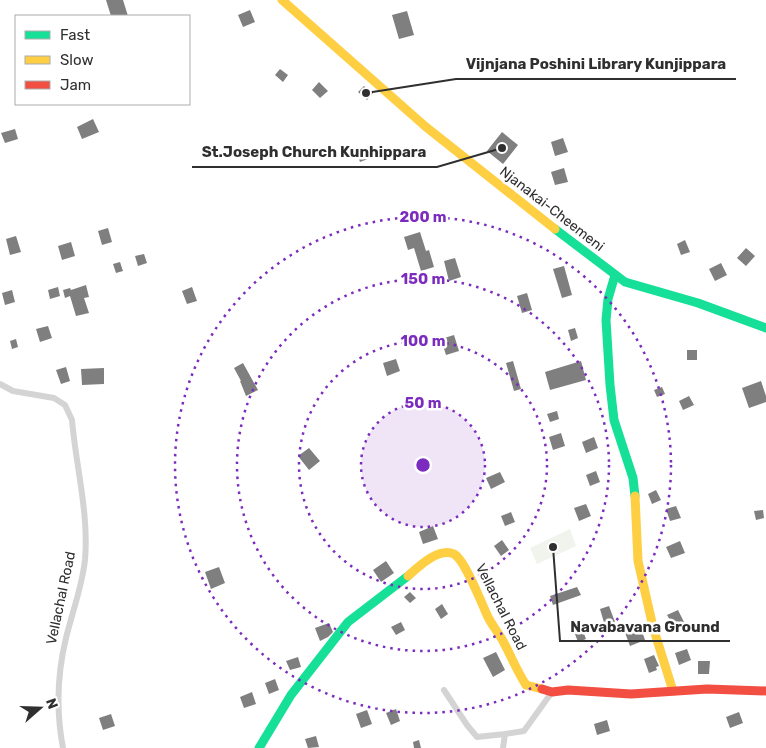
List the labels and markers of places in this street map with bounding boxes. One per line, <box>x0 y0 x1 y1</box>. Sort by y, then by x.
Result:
callout: Vijnjana Poshini Library Kunjippara <box>456 49 736 79</box>
callout: St.Joseph Church Kunhippara <box>192 137 437 167</box>
centre of rings <box>414 456 432 474</box>
callout: Navabavana Ground <box>560 611 730 641</box>

